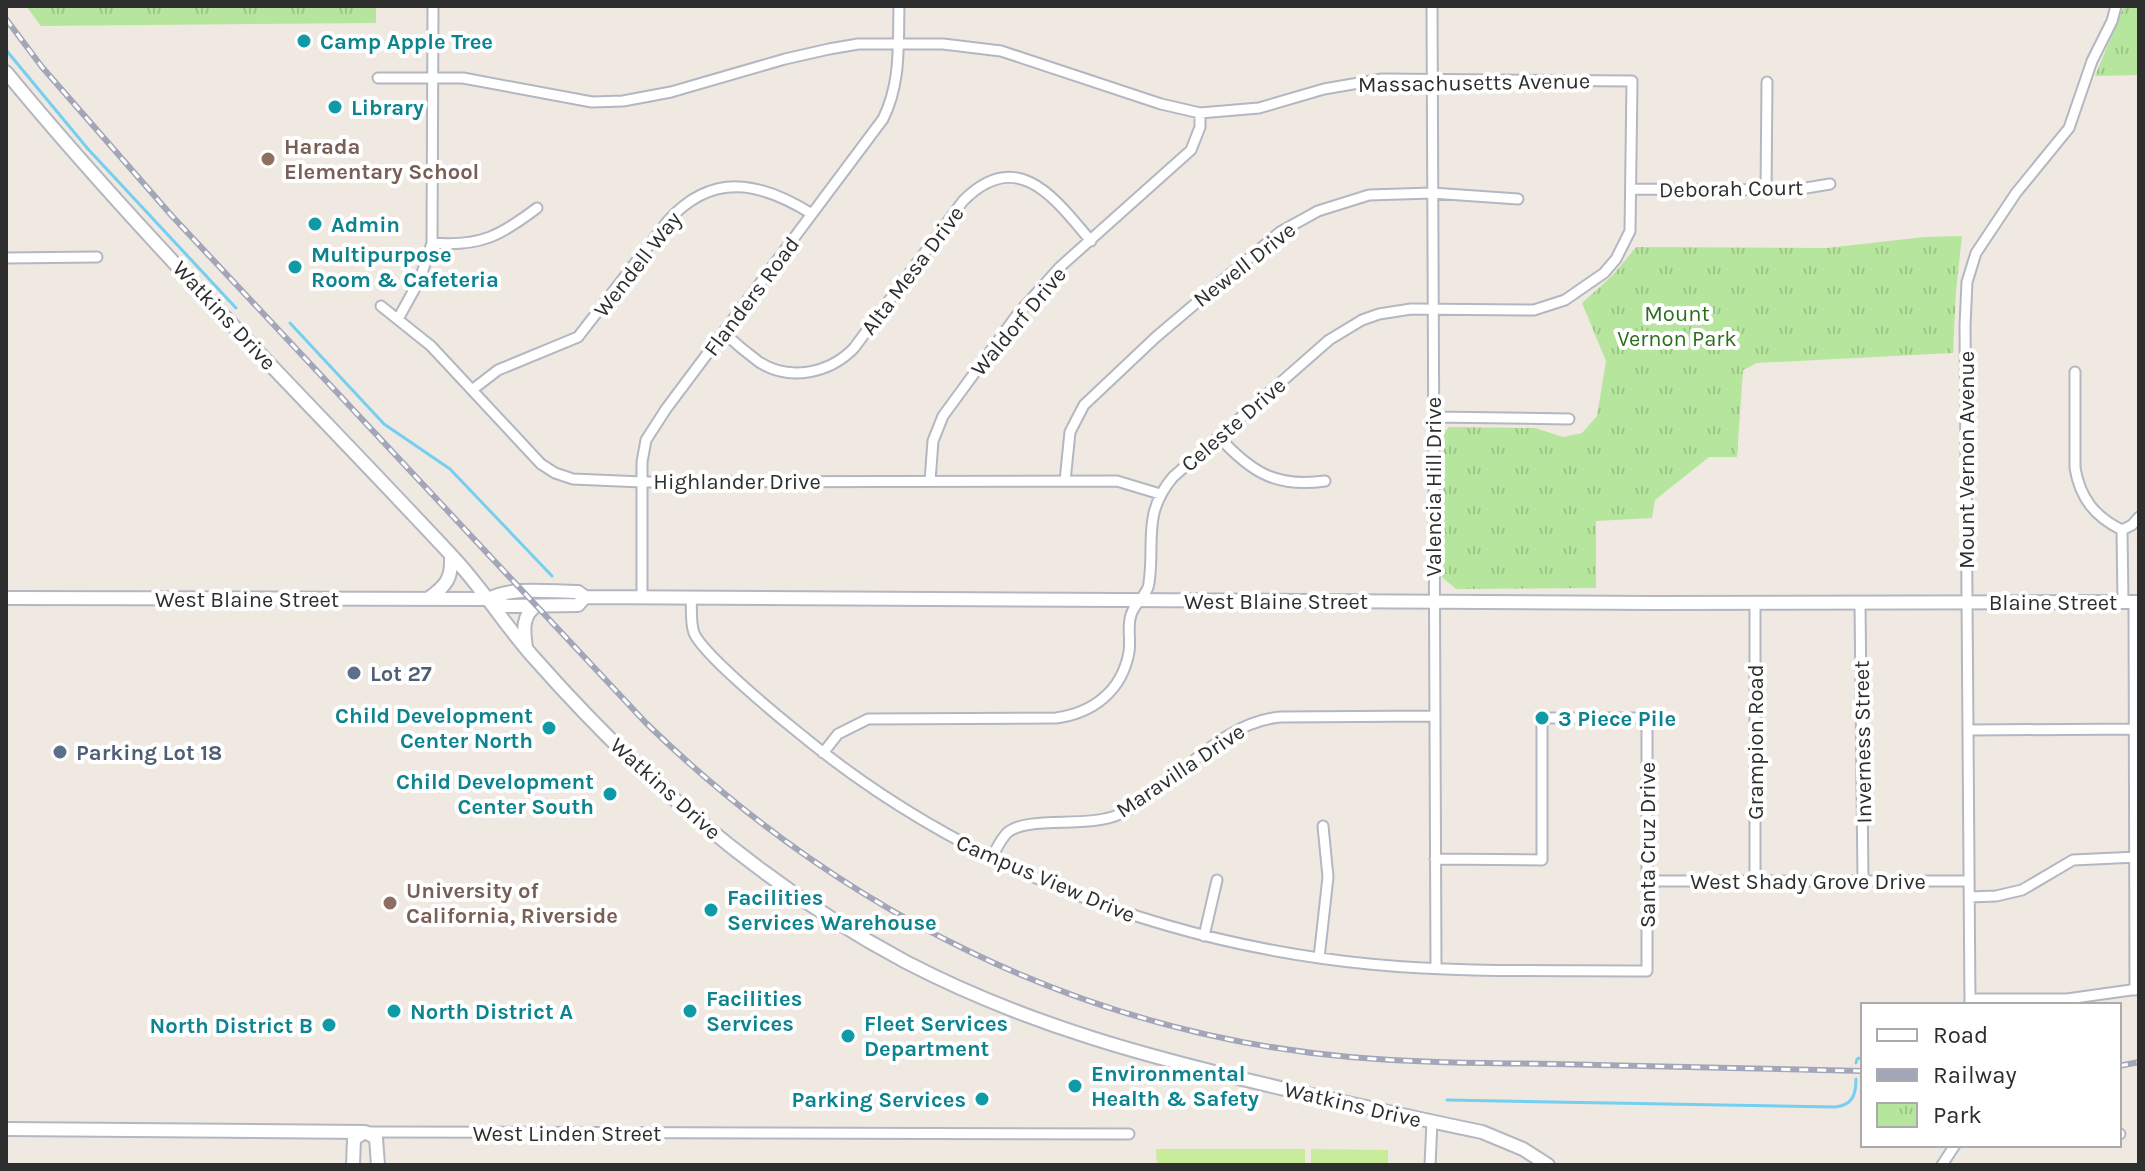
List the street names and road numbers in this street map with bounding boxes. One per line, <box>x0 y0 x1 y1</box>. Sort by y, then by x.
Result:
street label: Massachusetts Avenue <box>1358 68 1590 98</box>
street label: Deborah Court <box>1659 175 1803 203</box>
street label: Alta Mesa Drive <box>856 201 970 340</box>
street label: Wendell Way <box>589 207 687 323</box>
street label: Newell Drive <box>1188 217 1301 313</box>
street label: Flanders Road <box>698 232 805 361</box>
street label: Watkins Drive <box>167 256 281 376</box>
street label: Waldorf Drive <box>966 262 1072 381</box>
street label: Mount Vernon Avenue <box>1954 351 1980 569</box>
street label: Celeste Drive <box>1176 372 1291 477</box>
street label: Valencia Hill Drive <box>1421 397 1447 577</box>
street label: Highlander Drive <box>653 469 821 495</box>
street label: West Blaine Street <box>155 587 339 613</box>
street label: West Blaine Street <box>1184 589 1368 615</box>
street label: Blaine Street <box>1989 590 2117 616</box>
street label: Inverness Street <box>1849 660 1877 824</box>
street label: Grampion Road <box>1743 664 1769 820</box>
street label: Maravilla Drive <box>1111 718 1250 823</box>
street label: Watkins Drive <box>605 732 726 845</box>
street label: Santa Cruz Drive <box>1635 762 1661 928</box>
street label: Campus View Drive <box>952 829 1139 928</box>
street label: West Shady Grove Drive <box>1690 869 1926 895</box>
street label: Watkins Drive <box>1282 1077 1424 1133</box>
street label: West Linden Street <box>473 1121 661 1147</box>

